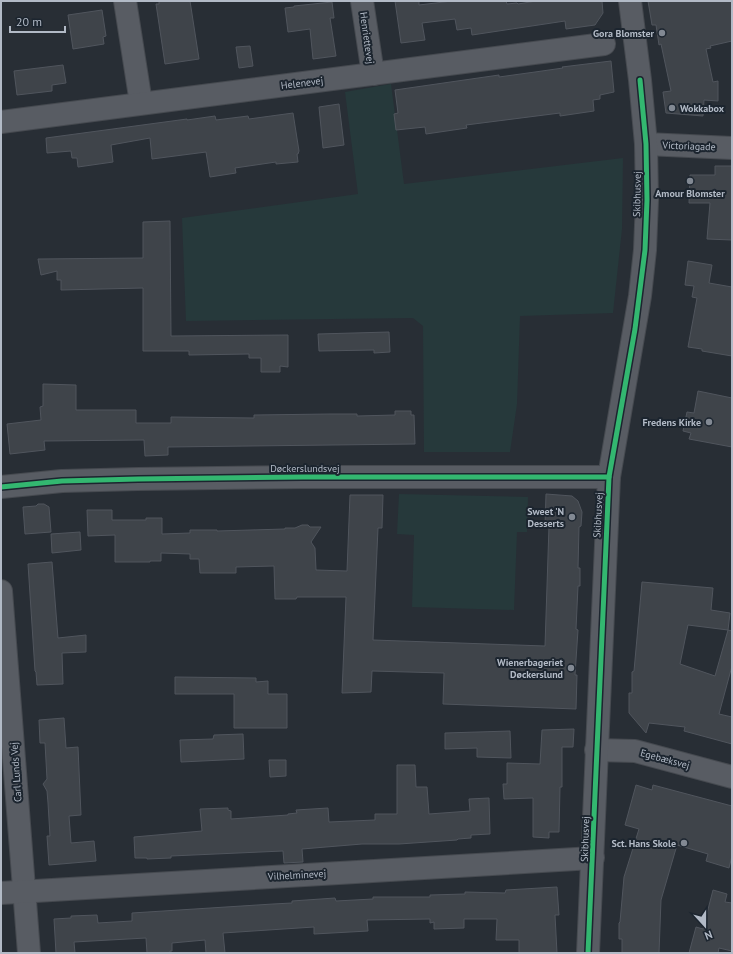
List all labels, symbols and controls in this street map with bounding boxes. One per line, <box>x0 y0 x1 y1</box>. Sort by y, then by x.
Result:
scale bar <box>10 8 65 34</box>
street label: Henriettevej <box>357 11 377 65</box>
text: 20 m <box>16 14 42 29</box>
place label: Gora Blomster <box>593 27 654 40</box>
marker: Gora Blomster <box>657 28 667 38</box>
street label: Helenevej <box>280 74 324 92</box>
place label: Wokkabox <box>680 102 725 115</box>
marker: Wokkabox <box>667 103 677 113</box>
street label: Victoriagade <box>661 139 716 153</box>
street label: Skibhusvej <box>630 171 644 217</box>
marker: Amour Blomster <box>685 176 695 186</box>
place label: Amour Blomster <box>655 187 725 200</box>
place label: Fredens Kirke <box>642 416 701 429</box>
marker: Fredens Kirke <box>704 417 714 427</box>
street label: Døckerslundsvej <box>270 462 340 475</box>
street label: Skibhusvej <box>590 492 606 538</box>
place label: Sweet 'N Desserts <box>527 505 564 530</box>
marker: Sweet 'N Desserts <box>567 512 577 522</box>
place label: Wienerbageriet Døckerslund <box>497 656 564 681</box>
marker: Wienerbageriet Døckerslund <box>566 663 576 673</box>
street label: Carl Lunds Vej <box>7 742 25 802</box>
street label: Egebæksvej <box>639 746 691 772</box>
street label: Skibhusvej <box>578 816 592 862</box>
place label: Sct. Hans Skole <box>611 837 676 850</box>
marker: Sct. Hans Skole <box>679 838 689 848</box>
street label: Vilhelminevej <box>267 867 326 883</box>
north arrow <box>685 906 725 946</box>
text: N <box>703 928 714 943</box>

